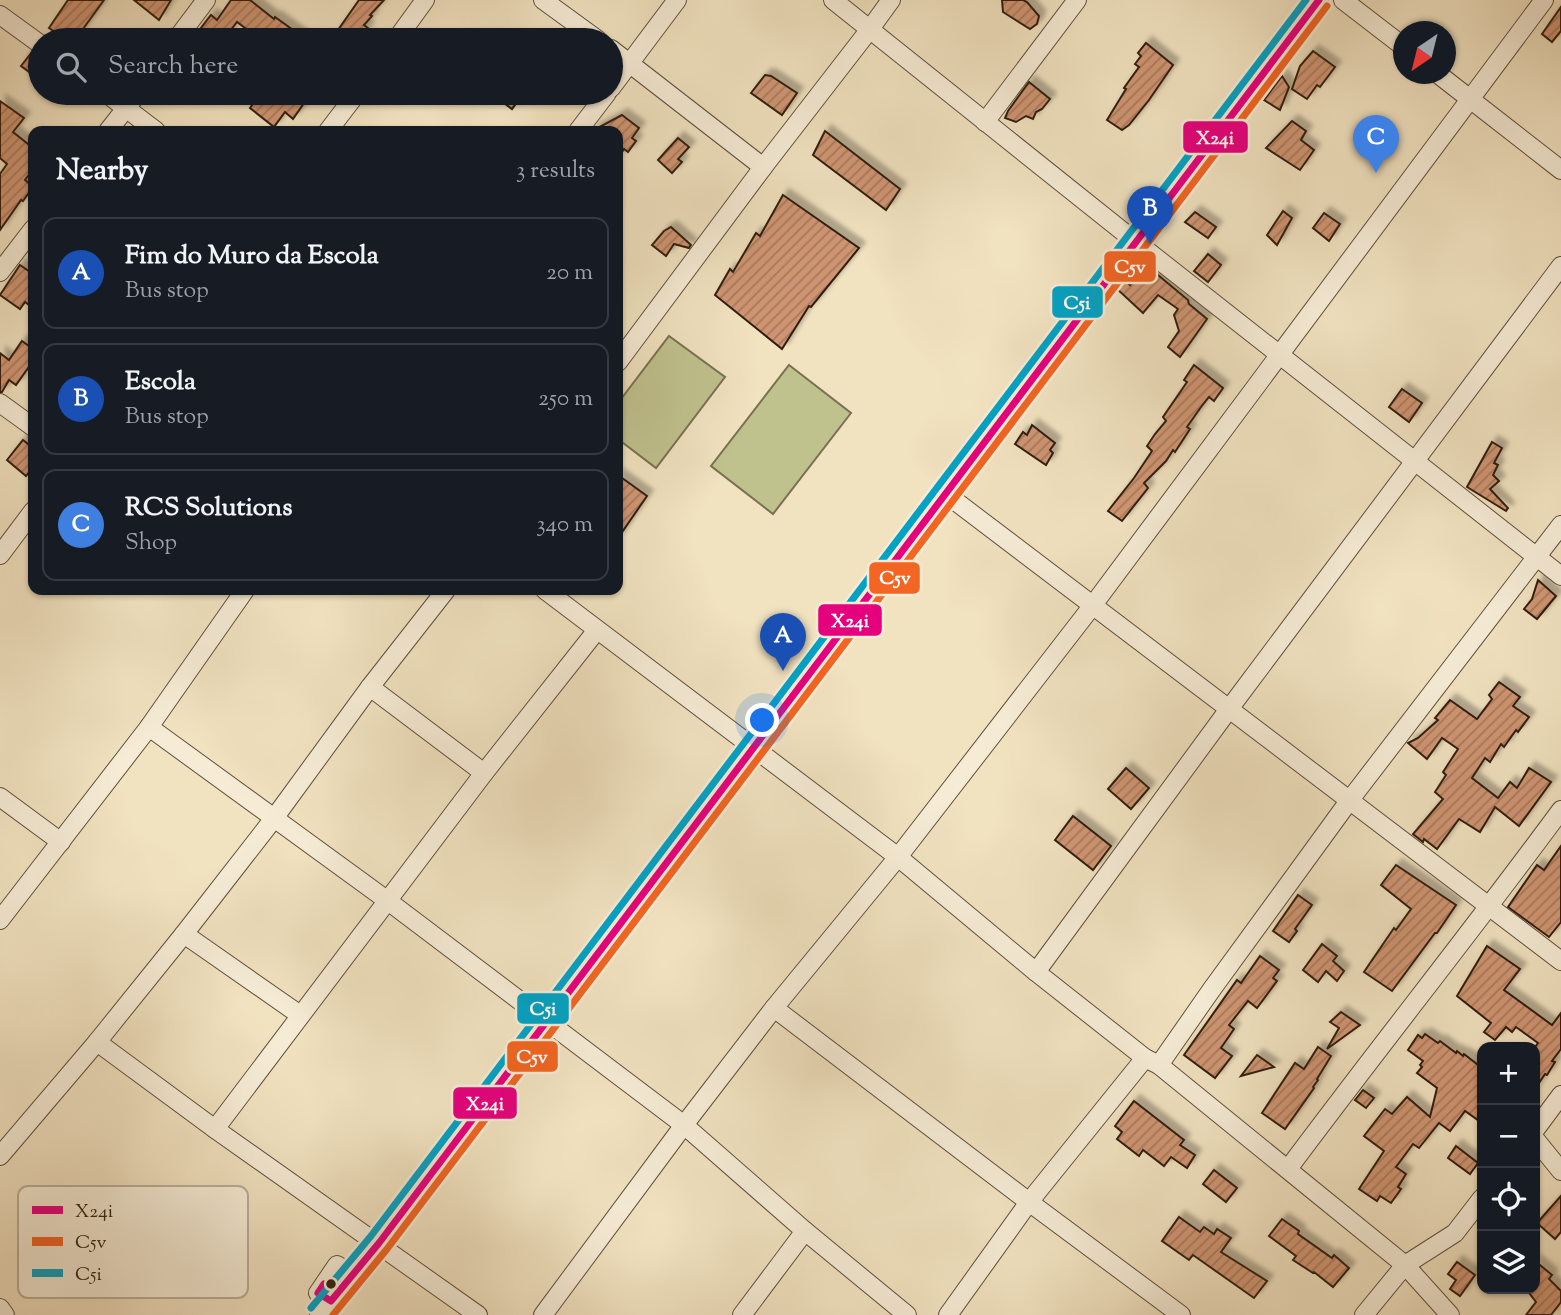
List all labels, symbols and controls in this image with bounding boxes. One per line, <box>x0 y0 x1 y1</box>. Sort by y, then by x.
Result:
north arrow <box>1393 21 1456 84</box>
search box <box>28 28 623 105</box>
icon: search <box>52 48 90 86</box>
text: Search here <box>108 48 238 85</box>
pin: C <box>1353 115 1399 173</box>
line badge: X24i <box>1182 120 1249 154</box>
text: X24i <box>1196 126 1235 153</box>
text: Nearby <box>56 150 148 193</box>
text: 3 results <box>516 155 595 188</box>
pin: B <box>1127 186 1173 244</box>
text: Fim do Muro da Escola <box>125 238 379 275</box>
line badge: C5v <box>1103 250 1157 283</box>
text: C5v <box>1114 255 1146 282</box>
text: A <box>72 257 90 290</box>
text: 20 m <box>546 257 593 290</box>
text: Bus stop <box>125 275 209 308</box>
line badge: C5i <box>1051 285 1104 319</box>
text: C5i <box>1064 291 1091 318</box>
text: Escola <box>125 364 196 401</box>
text: B <box>74 383 88 416</box>
text: 250 m <box>538 383 593 416</box>
text: Bus stop <box>125 401 209 434</box>
text: RCS Solutions <box>125 490 292 527</box>
text: C <box>72 509 90 542</box>
text: 340 m <box>536 509 593 542</box>
text: Shop <box>125 527 177 560</box>
line badge: C5v <box>868 561 921 595</box>
text: C5v <box>879 566 911 593</box>
line badge: X24i <box>817 603 883 637</box>
text: X24i <box>831 609 870 636</box>
pin: A <box>760 613 806 671</box>
your location <box>745 703 779 737</box>
line badge: C5i <box>516 992 570 1025</box>
text: C5i <box>530 997 557 1024</box>
line badge: C5v <box>506 1040 559 1073</box>
map controls <box>1477 1042 1540 1294</box>
button: + <box>1477 1042 1540 1105</box>
text: C5v <box>516 1045 548 1072</box>
line badge: X24i <box>452 1086 518 1120</box>
text: X24i <box>466 1092 505 1119</box>
button: − <box>1477 1105 1540 1168</box>
button: locate <box>1477 1168 1540 1231</box>
legend <box>18 1186 248 1298</box>
text: X24i <box>75 1199 113 1226</box>
text: C5v <box>75 1230 107 1257</box>
button: layers <box>1477 1231 1540 1294</box>
text: C5i <box>75 1262 102 1289</box>
unlabelled marker <box>324 1277 338 1291</box>

